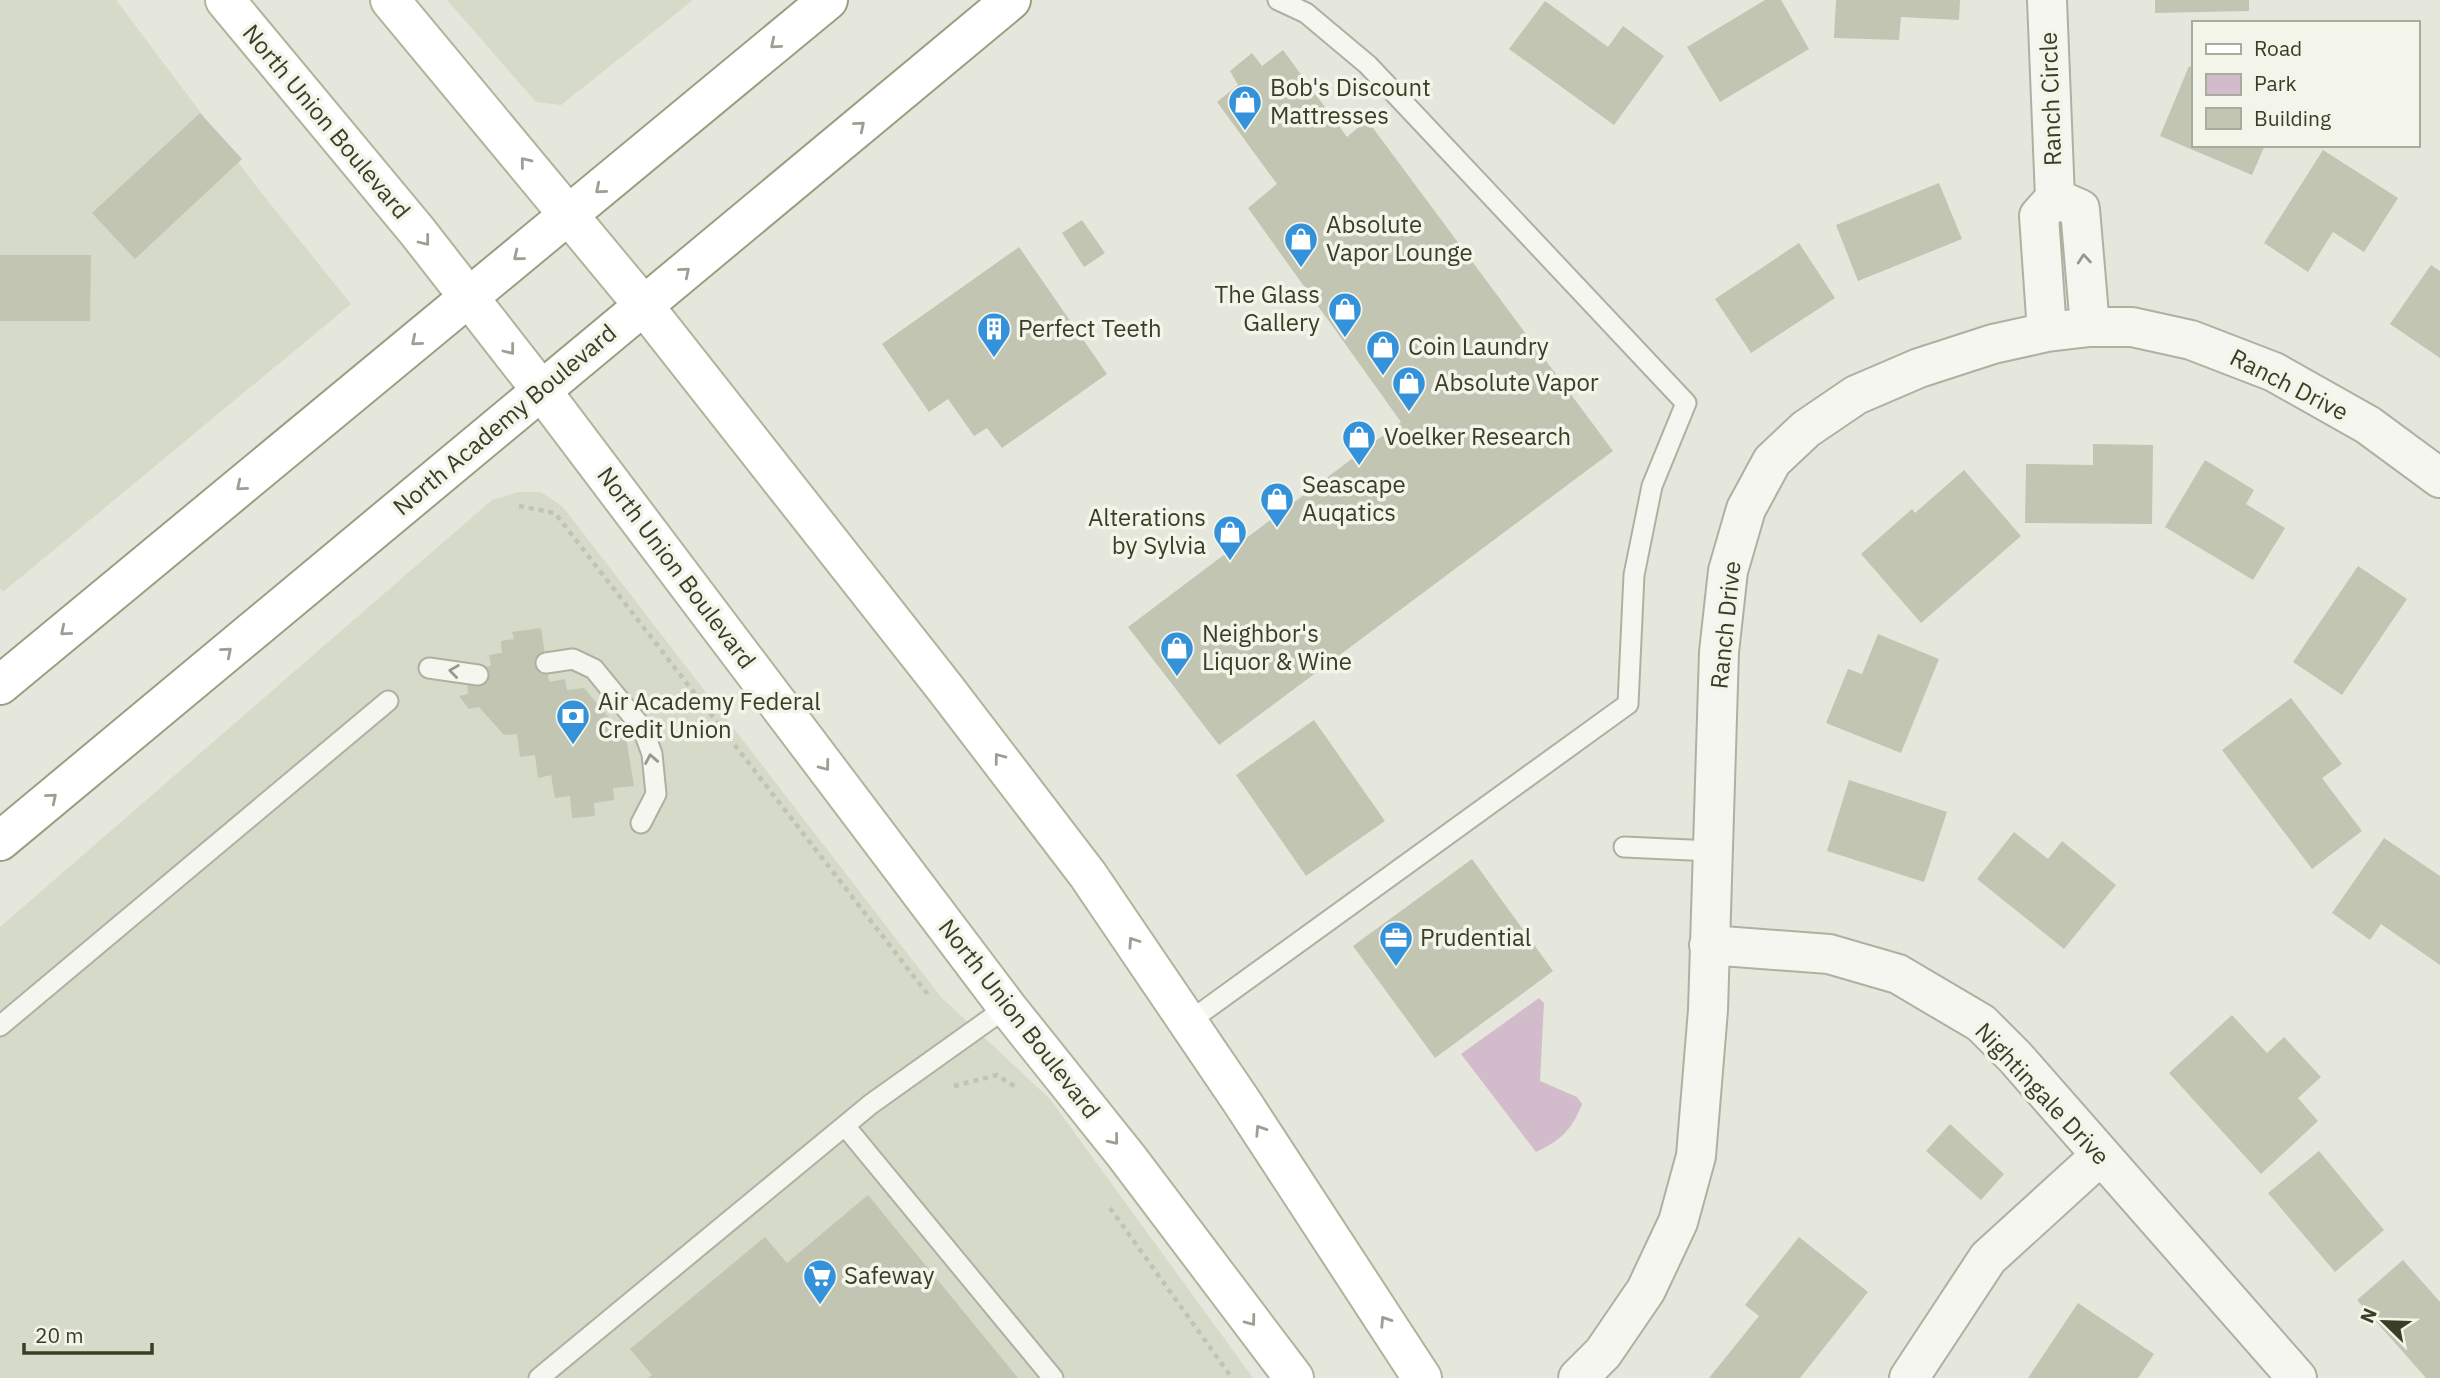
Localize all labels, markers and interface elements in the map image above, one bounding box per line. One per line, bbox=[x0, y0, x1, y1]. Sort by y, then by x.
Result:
street label: North Union Boulevard bbox=[236, 17, 418, 225]
legend bbox=[2192, 21, 2419, 147]
street label: Ranch Circle bbox=[2032, 31, 2068, 167]
text: Road bbox=[2254, 34, 2302, 62]
one-way arrow bbox=[771, 35, 783, 48]
text: Park bbox=[2254, 69, 2297, 97]
place label: Bob's Discount Mattresses bbox=[1270, 71, 1431, 131]
shop icon: Bob's Discount Mattresses bbox=[1226, 83, 1264, 132]
text: Building bbox=[2254, 104, 2331, 132]
one-way arrow bbox=[851, 122, 864, 134]
one-way arrow bbox=[521, 158, 533, 171]
one-way arrow bbox=[595, 181, 608, 193]
place label: Absolute Vapor Lounge bbox=[1326, 208, 1473, 268]
shop icon: Absolute Vapor Lounge bbox=[1282, 220, 1320, 269]
one-way arrow bbox=[416, 234, 429, 246]
one-way arrow bbox=[513, 248, 526, 260]
one-way arrow bbox=[2077, 254, 2092, 265]
one-way arrow bbox=[677, 268, 690, 280]
place label: The Glass Gallery bbox=[1215, 278, 1320, 338]
shop icon: The Glass Gallery bbox=[1326, 290, 1364, 339]
building icon: Perfect Teeth bbox=[975, 310, 1013, 359]
place label: Perfect Teeth bbox=[1018, 312, 1162, 344]
street label: North Academy Boulevard bbox=[386, 316, 623, 522]
shop icon: Coin Laundry bbox=[1364, 328, 1402, 377]
place label: Coin Laundry bbox=[1408, 330, 1549, 362]
one-way arrow bbox=[411, 332, 423, 345]
street label: Ranch Drive bbox=[2225, 341, 2354, 428]
one-way arrow bbox=[501, 343, 514, 355]
shop icon: Absolute Vapor bbox=[1390, 364, 1428, 413]
place label: Absolute Vapor bbox=[1434, 366, 1599, 398]
shop icon: Voelker Research bbox=[1340, 418, 1378, 467]
place label: Voelker Research bbox=[1384, 420, 1571, 452]
street label: North Union Boulevard bbox=[590, 460, 763, 675]
place label: Seascape Auqatics bbox=[1302, 468, 1406, 528]
one-way arrow bbox=[236, 478, 249, 490]
shop icon: Seascape Auqatics bbox=[1258, 480, 1296, 529]
place label: Alterations by Sylvia bbox=[1088, 501, 1206, 561]
shop icon: Alterations by Sylvia bbox=[1211, 513, 1249, 562]
street label: Ranch Drive bbox=[1702, 559, 1748, 691]
place label: Neighbor's Liquor & Wine bbox=[1202, 617, 1352, 677]
one-way arrow bbox=[61, 623, 74, 635]
shop icon: Neighbor's Liquor & Wine bbox=[1158, 629, 1196, 678]
one-way arrow bbox=[219, 648, 232, 660]
one-way arrow bbox=[448, 664, 460, 679]
place label: Air Academy Federal Credit Union bbox=[598, 685, 821, 745]
bank icon: Air Academy Federal Credit Union bbox=[554, 697, 592, 746]
one-way arrow bbox=[645, 753, 660, 765]
one-way arrow bbox=[994, 754, 1007, 766]
one-way arrow bbox=[817, 758, 829, 771]
one-way arrow bbox=[45, 793, 57, 806]
street label: North Union Boulevard bbox=[932, 912, 1108, 1125]
office icon: Prudential bbox=[1377, 919, 1415, 968]
place label: Prudential bbox=[1420, 921, 1531, 953]
one-way arrow bbox=[1129, 937, 1141, 950]
street label: Nightingale Drive bbox=[1968, 1015, 2117, 1171]
one-way arrow bbox=[1256, 1125, 1269, 1138]
one-way arrow bbox=[1105, 1132, 1118, 1144]
supermarket icon: Safeway bbox=[801, 1257, 839, 1306]
place label: Safeway bbox=[844, 1259, 934, 1291]
north arrow bbox=[2349, 1287, 2419, 1357]
text: N bbox=[2355, 1304, 2382, 1326]
scale bar bbox=[24, 1312, 152, 1356]
one-way arrow bbox=[1243, 1313, 1255, 1326]
one-way arrow bbox=[1380, 1316, 1393, 1329]
text: 20 m bbox=[35, 1321, 84, 1349]

